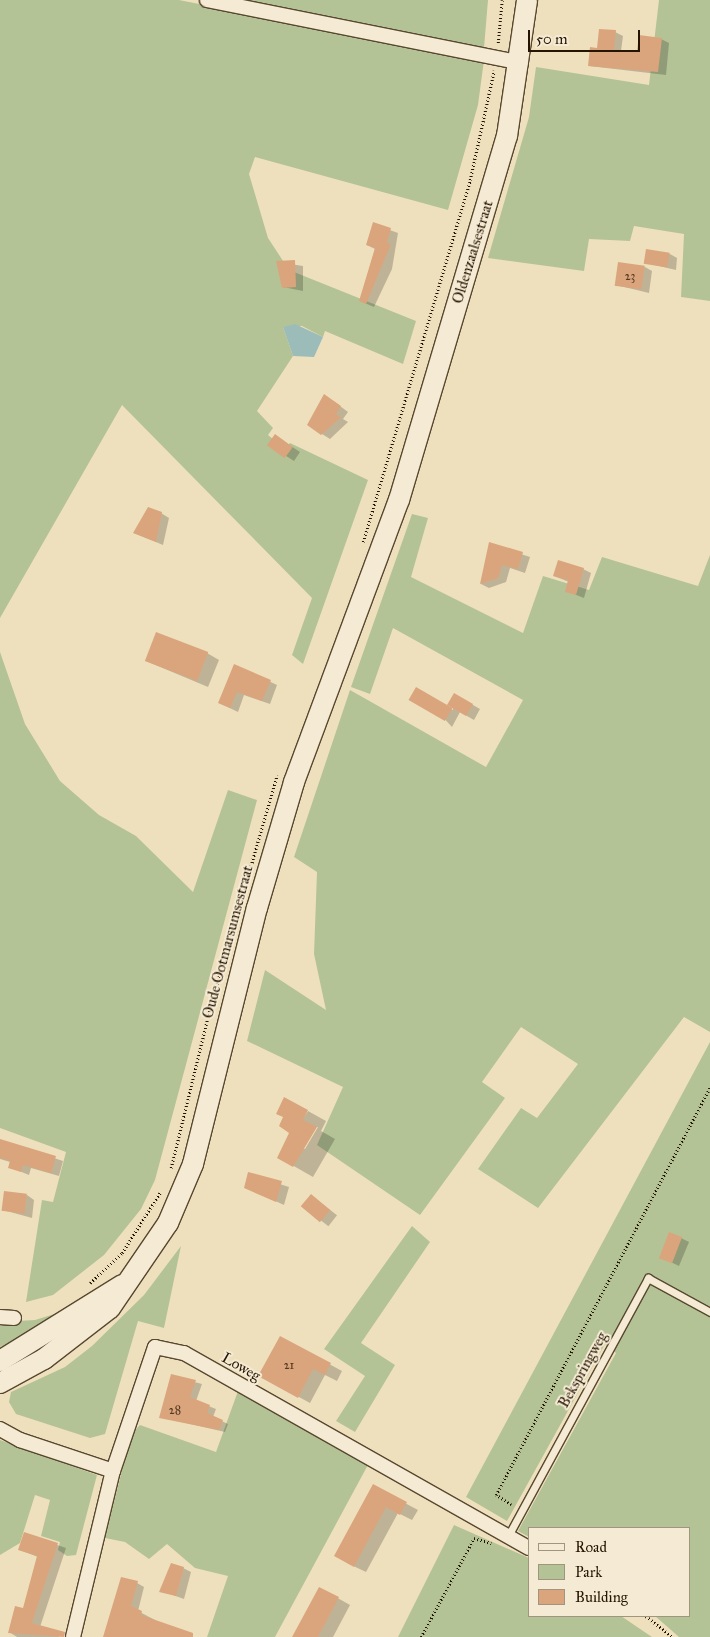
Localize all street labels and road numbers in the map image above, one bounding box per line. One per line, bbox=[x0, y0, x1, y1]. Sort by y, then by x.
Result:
street label: Oldenzaalsestraat bbox=[449, 198, 497, 306]
street label: Oude Ootmarsumsestraat bbox=[199, 864, 257, 1020]
street label: Bekspringweg bbox=[555, 1329, 611, 1411]
street label: Loweg bbox=[218, 1349, 264, 1385]

